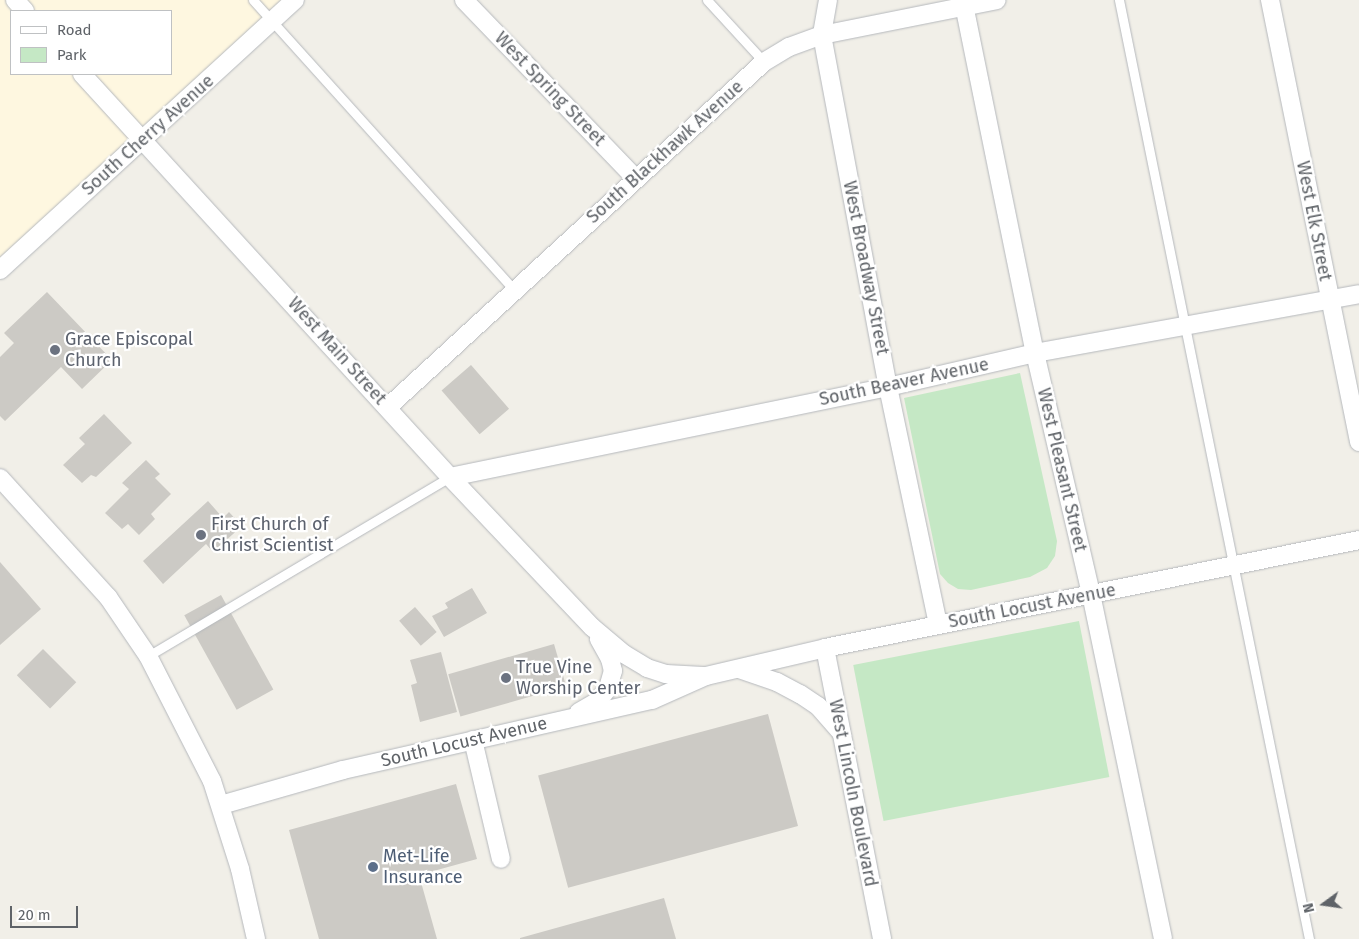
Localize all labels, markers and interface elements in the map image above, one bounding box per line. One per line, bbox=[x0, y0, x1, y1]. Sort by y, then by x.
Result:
legend bbox=[10, 10, 172, 75]
text: Road bbox=[57, 21, 92, 39]
street label: West Spring Street bbox=[490, 27, 610, 151]
text: Park bbox=[57, 46, 87, 64]
street label: South Cherry Avenue bbox=[78, 70, 218, 200]
street label: South Blackhawk Avenue bbox=[582, 76, 748, 228]
street label: West Elk Street bbox=[1292, 159, 1336, 283]
street label: West Broadway Street bbox=[839, 179, 893, 357]
street label: West Main Street bbox=[283, 293, 391, 409]
place label: Grace Episcopal Church bbox=[65, 329, 193, 372]
marker: Grace Episcopal Church bbox=[49, 344, 61, 356]
street label: South Beaver Avenue bbox=[817, 353, 991, 411]
street label: West Pleasant Street bbox=[1033, 386, 1091, 554]
place label: First Church of Christ Scientist bbox=[211, 514, 333, 556]
marker: First Church of Christ Scientist bbox=[195, 529, 207, 541]
street label: South Locust Avenue bbox=[947, 579, 1117, 633]
place label: True Vine Worship Center bbox=[516, 657, 640, 700]
marker: True Vine Worship Center bbox=[500, 672, 512, 684]
street label: West Lincoln Boulevard bbox=[824, 697, 882, 889]
street label: South Locust Avenue bbox=[379, 712, 549, 772]
place label: Met-Life Insurance bbox=[383, 846, 462, 889]
marker: Met-Life Insurance bbox=[367, 861, 379, 873]
north arrow bbox=[1299, 879, 1349, 929]
scale bar bbox=[12, 896, 80, 928]
text: N bbox=[1300, 901, 1318, 914]
text: 20 m bbox=[18, 906, 51, 924]

